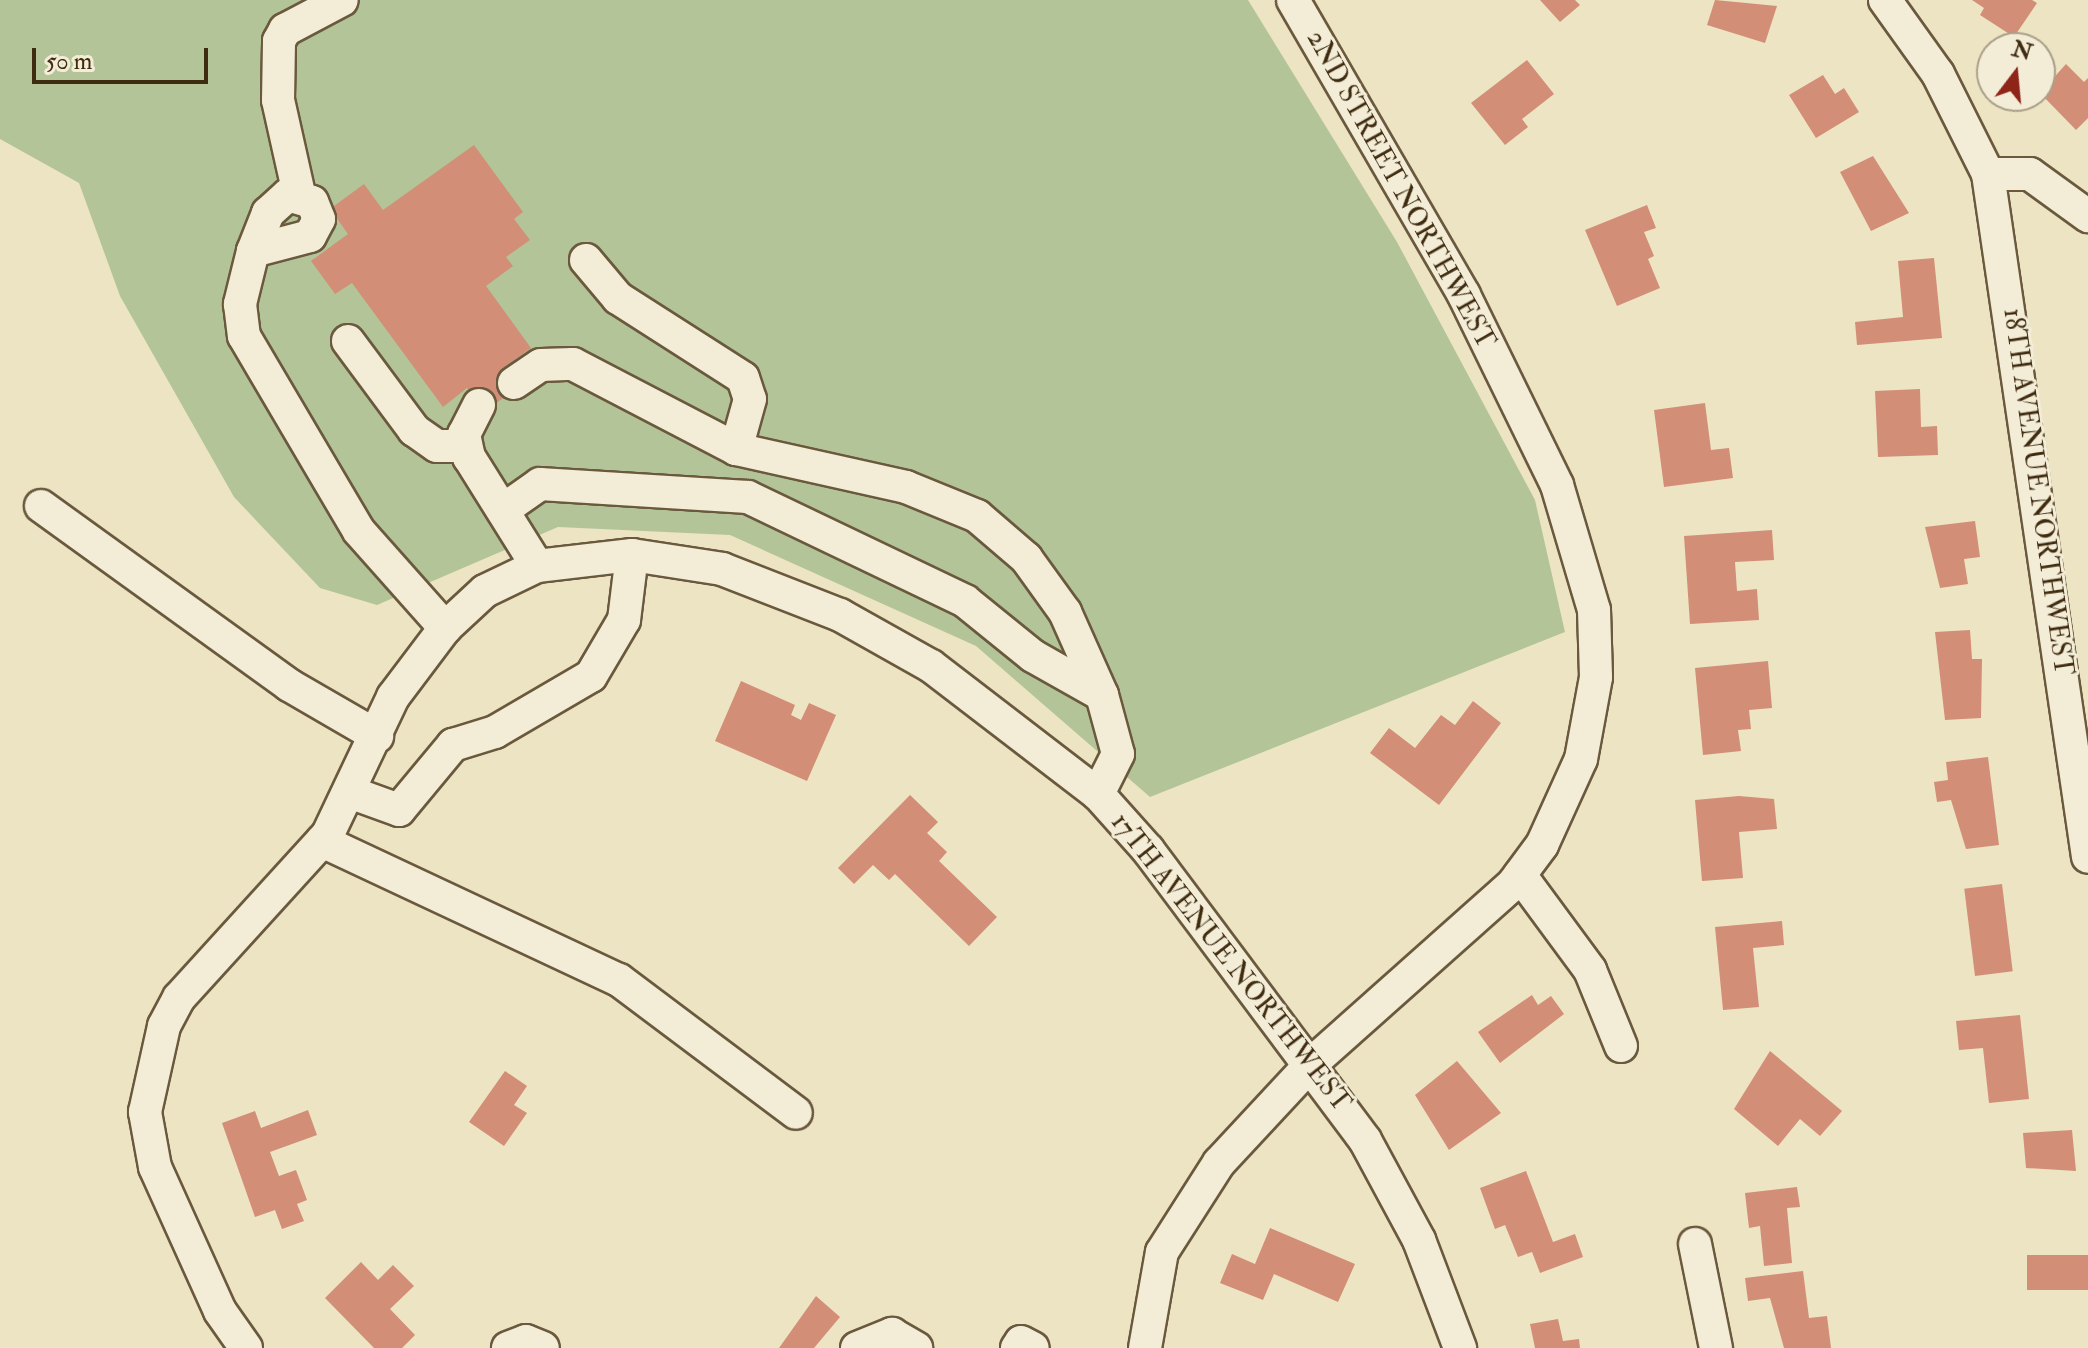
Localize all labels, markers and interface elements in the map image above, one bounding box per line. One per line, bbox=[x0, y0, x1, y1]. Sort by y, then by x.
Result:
street label: 2ND STREET NORTHWEST bbox=[1299, 25, 1501, 355]
scale bar bbox=[36, 32, 212, 82]
north arrow bbox=[1976, 32, 2056, 112]
text: N bbox=[2009, 35, 2035, 67]
text: 50 m bbox=[46, 46, 92, 77]
street label: 18TH AVENUE NORTHWEST bbox=[1996, 306, 2078, 678]
street label: 17TH AVENUE NORTHWEST bbox=[1104, 808, 1356, 1118]

